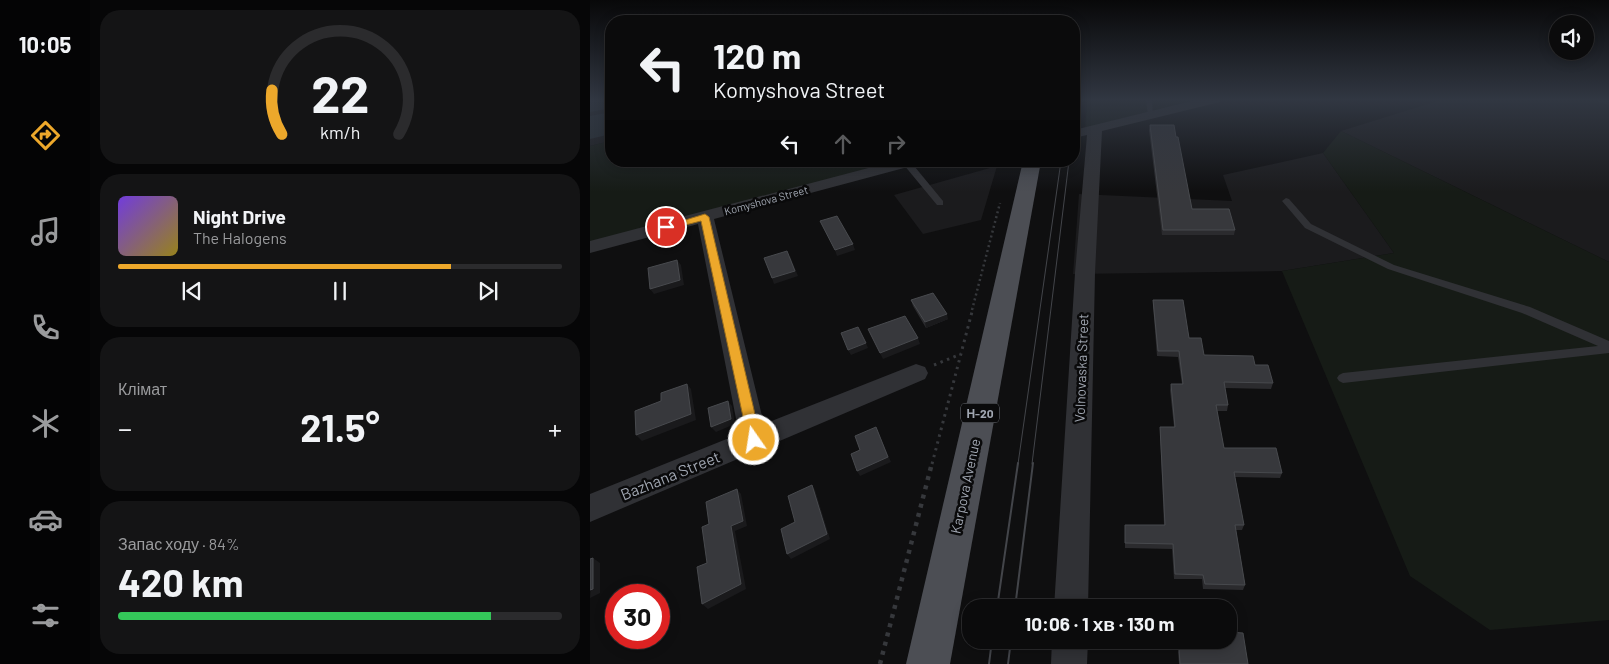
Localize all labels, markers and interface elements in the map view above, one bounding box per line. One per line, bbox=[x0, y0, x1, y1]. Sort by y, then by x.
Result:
map controls bbox=[1549, 15, 1594, 60]
button: sound bbox=[1549, 15, 1594, 60]
text: 10:05 bbox=[19, 31, 71, 57]
text: 120 m bbox=[713, 34, 801, 76]
icon: left bbox=[630, 35, 695, 100]
text: 22 bbox=[311, 61, 369, 123]
text: Komyshova Street bbox=[713, 76, 885, 102]
icon: directions bbox=[28, 118, 63, 153]
text: km/h bbox=[320, 121, 360, 143]
icon: left bbox=[776, 130, 804, 158]
icon: ahead bbox=[829, 130, 857, 158]
icon: right bbox=[882, 130, 910, 158]
street label: Komyshova Street bbox=[723, 183, 809, 217]
text: Night Drive bbox=[193, 205, 286, 228]
pin bbox=[645, 206, 687, 248]
icon: arrive bbox=[652, 213, 680, 241]
icon: music bbox=[28, 214, 63, 249]
text: The Halogens bbox=[193, 228, 287, 247]
icon: previous bbox=[178, 277, 206, 305]
icon: pause bbox=[326, 277, 354, 305]
icon: next bbox=[474, 277, 502, 305]
icon: phone bbox=[28, 310, 63, 345]
street label: Volnovaska Street bbox=[1071, 313, 1091, 423]
text: Клімат bbox=[118, 379, 167, 398]
road number: Н-20 bbox=[961, 403, 999, 422]
text: 21.5° bbox=[300, 404, 380, 450]
icon: climate bbox=[28, 406, 63, 441]
text: − bbox=[118, 411, 132, 445]
text: + bbox=[548, 411, 562, 445]
position arrow bbox=[727, 413, 779, 465]
street label: Karpova Avenue bbox=[947, 437, 983, 535]
street label: Bazhana Street bbox=[617, 446, 723, 504]
icon: car bbox=[28, 502, 63, 537]
text: Запас ходу · 84% bbox=[118, 534, 240, 553]
text: 420 km bbox=[118, 559, 244, 605]
speed limit sign: 30 bbox=[605, 584, 670, 649]
icon: filters bbox=[28, 598, 63, 633]
text: 10:06 · 1 хв · 130 m bbox=[1025, 612, 1174, 635]

